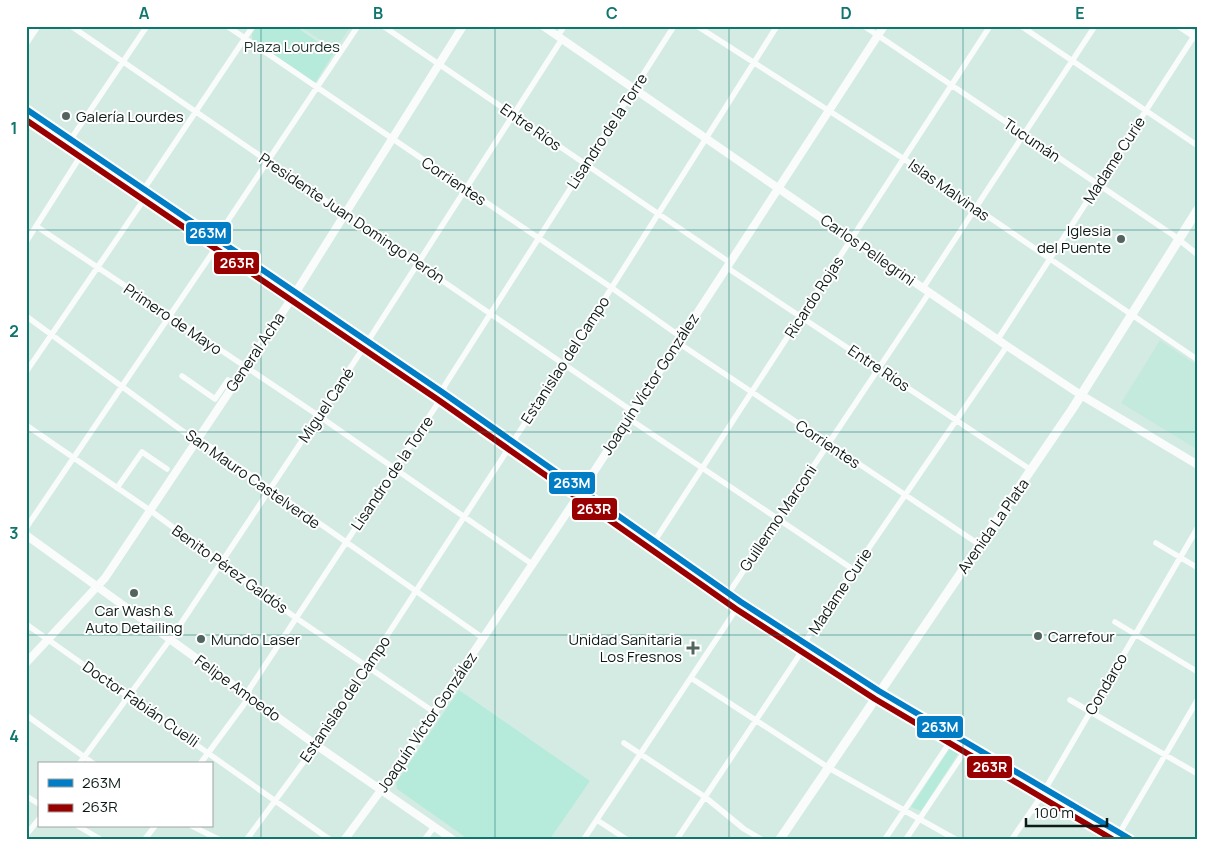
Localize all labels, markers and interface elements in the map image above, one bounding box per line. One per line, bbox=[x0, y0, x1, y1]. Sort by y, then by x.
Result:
text: A bbox=[139, 2, 150, 24]
text: B bbox=[373, 2, 383, 24]
text: C bbox=[606, 2, 618, 24]
text: D bbox=[840, 2, 852, 24]
text: E bbox=[1075, 2, 1085, 24]
park label: Plaza Lourdes bbox=[244, 36, 340, 57]
street label: Lisandro de la Torre bbox=[562, 69, 652, 193]
street label: Entre Ríos bbox=[496, 98, 566, 156]
place label: Galería Lourdes bbox=[76, 106, 184, 127]
marker: Galería Lourdes bbox=[60, 110, 72, 122]
street label: Madame Curie bbox=[1078, 112, 1150, 208]
street label: Tucumán bbox=[999, 113, 1065, 167]
text: 1 bbox=[10, 117, 18, 139]
street label: Presidente Juan Domingo Perón bbox=[255, 148, 449, 288]
street label: Corrientes bbox=[418, 152, 491, 210]
street label: Islas Malvinas bbox=[904, 154, 994, 226]
street label: Carlos Pellegrini bbox=[816, 209, 920, 291]
place label: Iglesia del Puente bbox=[1037, 220, 1111, 258]
line badge: 263M bbox=[185, 221, 232, 245]
text: 263M bbox=[189, 223, 227, 242]
marker: Iglesia del Puente bbox=[1115, 233, 1127, 245]
line badge: 263R bbox=[213, 251, 260, 275]
street label: Ricardo Rojas bbox=[780, 252, 848, 342]
text: 263R bbox=[220, 253, 254, 272]
street label: Primero de Mayo bbox=[120, 278, 226, 360]
street label: Estanislao del Campo bbox=[516, 292, 614, 428]
street label: General Acha bbox=[221, 308, 289, 396]
street label: Joaquín Víctor González bbox=[596, 309, 704, 459]
text: 2 bbox=[9, 320, 19, 342]
street label: Entre Ríos bbox=[844, 340, 914, 396]
street label: Miguel Cané bbox=[293, 363, 359, 446]
street label: Lisandro de la Torre bbox=[346, 411, 438, 534]
street label: Corrientes bbox=[792, 415, 865, 473]
street label: San Mauro Castelverde bbox=[181, 424, 325, 534]
street label: Guillermo Marconi bbox=[735, 461, 821, 575]
line badge: 263M bbox=[548, 471, 596, 495]
text: 263M bbox=[553, 473, 591, 492]
street label: Avenida La Plata bbox=[952, 474, 1034, 578]
line badge: 263R bbox=[571, 497, 618, 521]
text: 263R bbox=[577, 499, 611, 518]
street label: Benito Pérez Galdós bbox=[168, 520, 292, 618]
text: 3 bbox=[9, 522, 19, 544]
street label: Madame Curie bbox=[803, 544, 877, 638]
marker: Car Wash & Auto Detailing bbox=[128, 587, 140, 599]
place label: Car Wash & Auto Detailing bbox=[85, 600, 183, 638]
place label: Carrefour bbox=[1048, 626, 1115, 647]
place label: Mundo Laser bbox=[211, 629, 301, 650]
place label: Unidad Sanitaria Los Fresnos bbox=[568, 629, 682, 667]
marker: Carrefour bbox=[1032, 630, 1044, 642]
street label: Estanislao del Campo bbox=[295, 631, 395, 766]
marker: Mundo Laser bbox=[195, 633, 207, 645]
marker: Unidad Sanitaria Los Fresnos bbox=[686, 641, 700, 655]
street label: Joaquín Víctor González bbox=[372, 648, 482, 796]
street label: Condarco bbox=[1080, 649, 1132, 719]
street label: Felipe Amoedo bbox=[191, 650, 285, 726]
street label: Doctor Fabián Cuelli bbox=[79, 656, 203, 752]
line badge: 263M bbox=[916, 715, 964, 739]
text: 263M bbox=[921, 717, 959, 736]
text: 4 bbox=[9, 725, 19, 747]
line badge: 263R bbox=[966, 755, 1013, 779]
text: 263R bbox=[973, 757, 1007, 776]
legend bbox=[38, 762, 212, 828]
text: 263M bbox=[82, 772, 121, 793]
scale bar bbox=[1026, 795, 1108, 827]
text: 263R bbox=[82, 796, 118, 817]
text: 100 m bbox=[1034, 802, 1074, 823]

